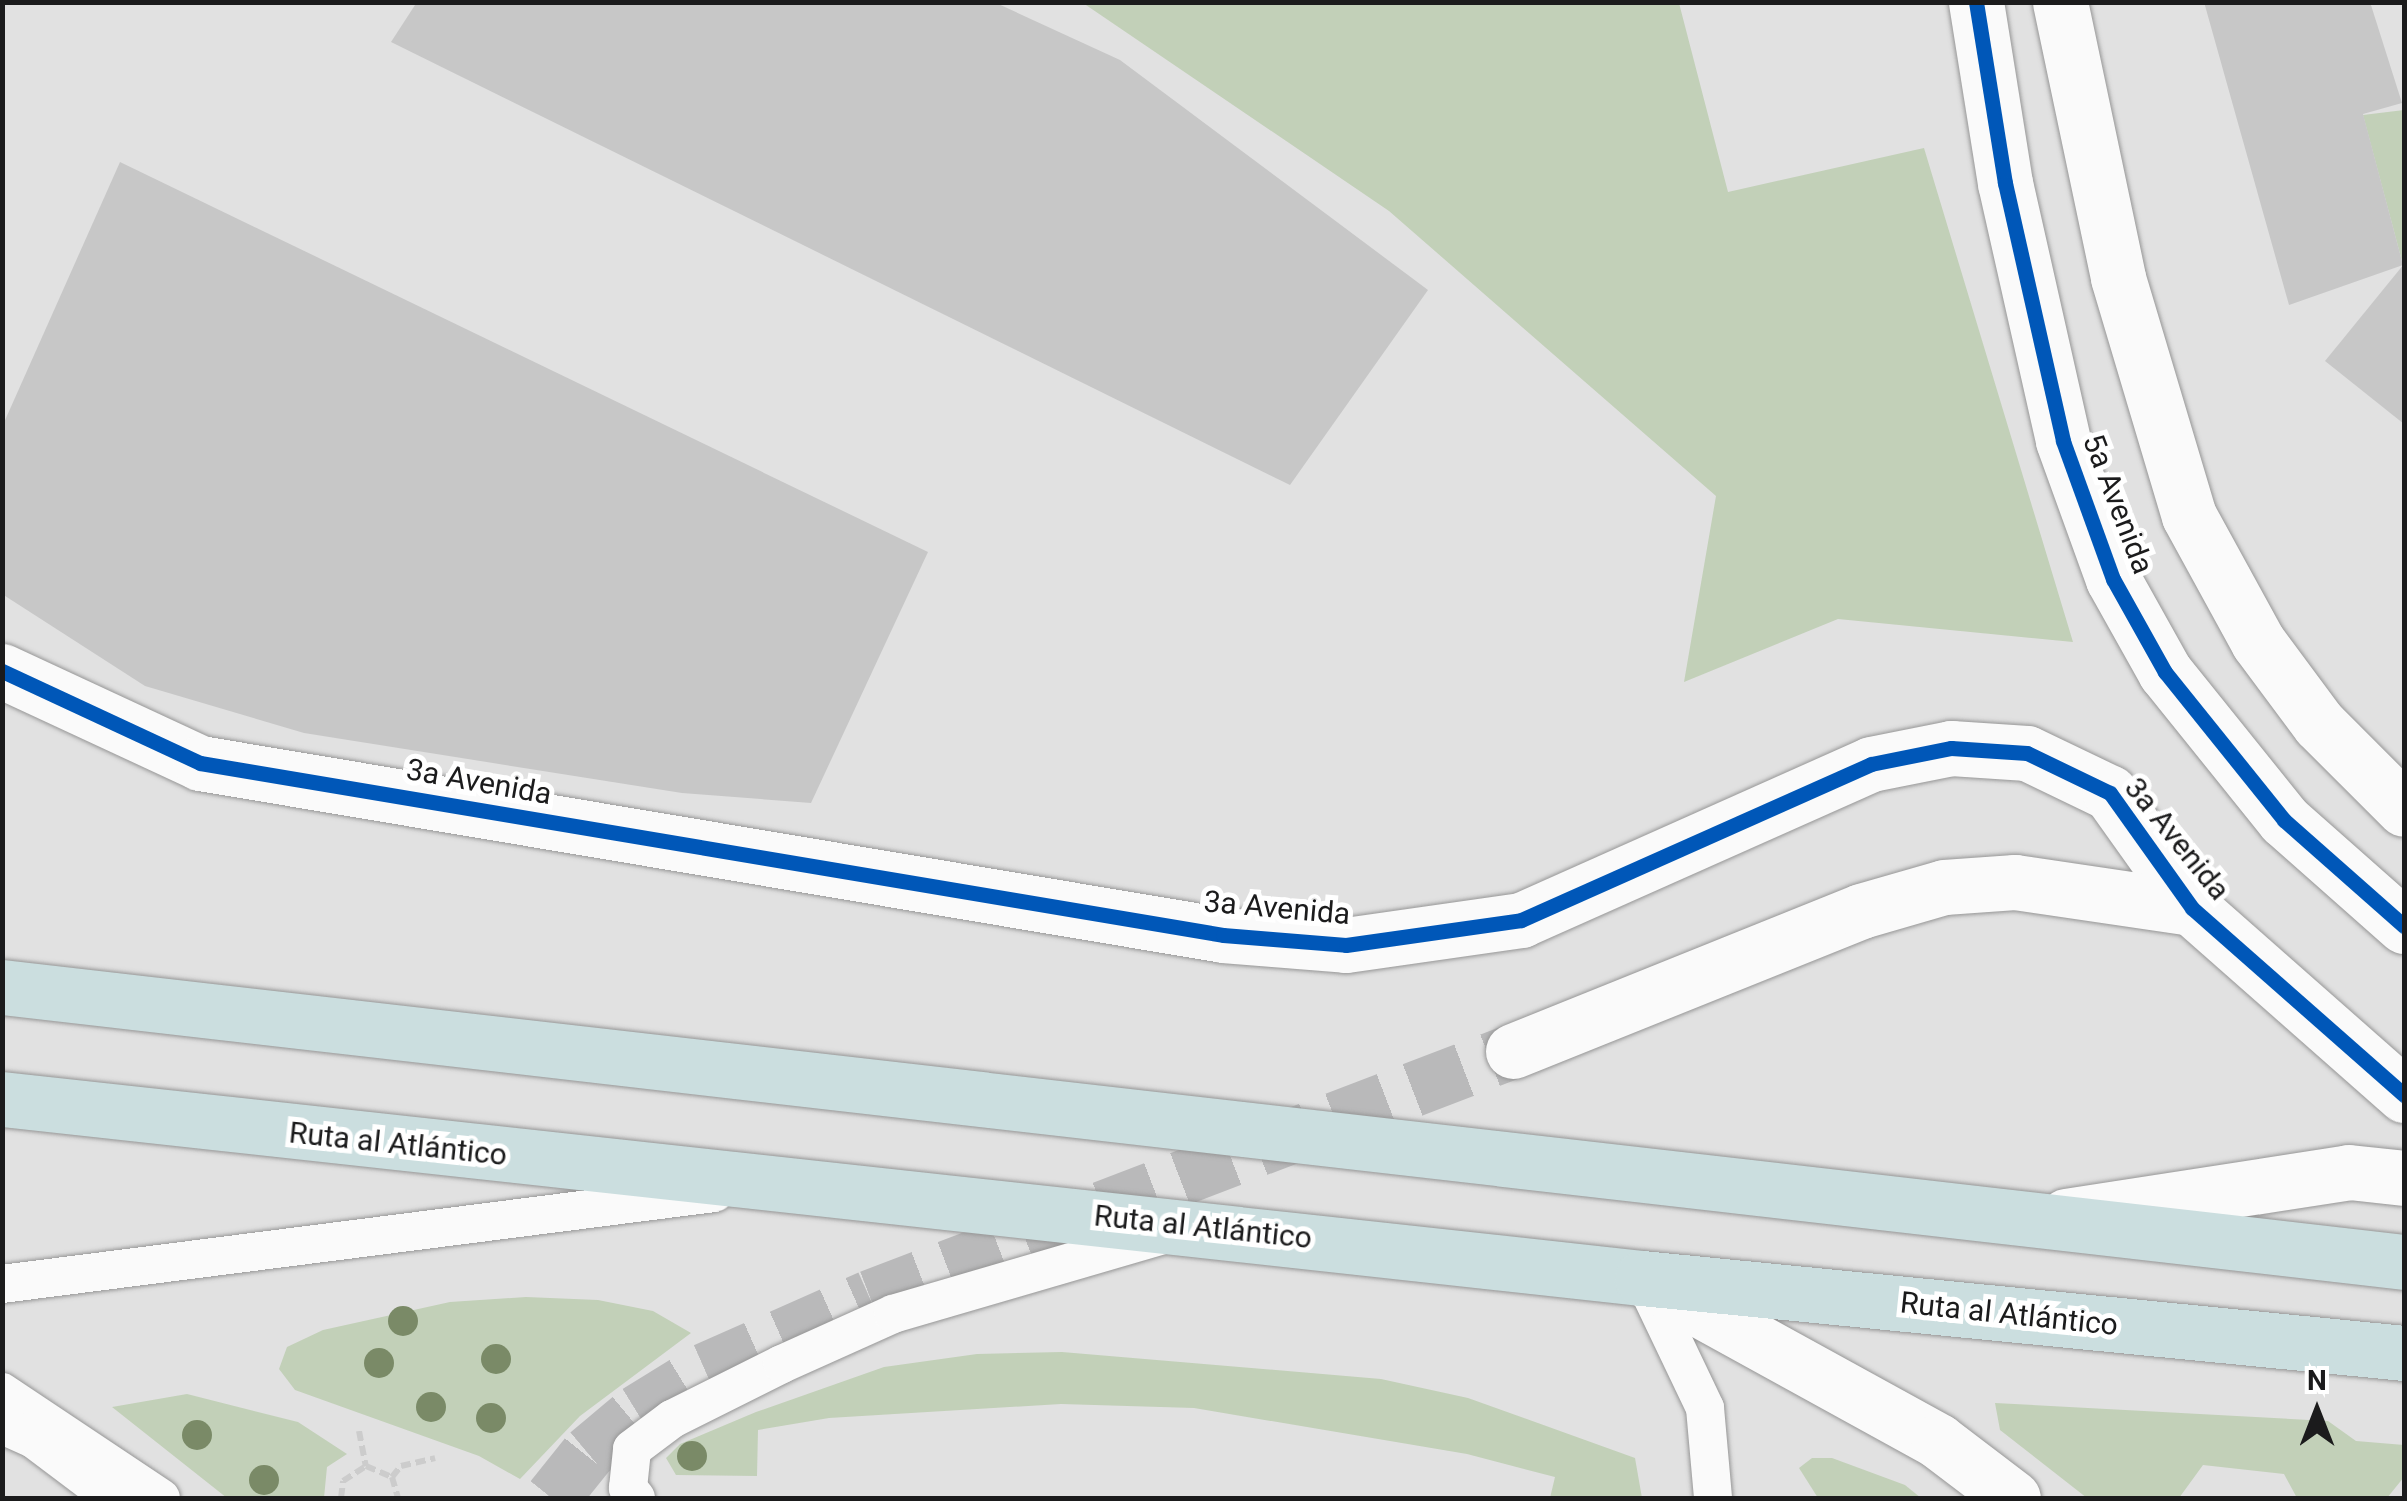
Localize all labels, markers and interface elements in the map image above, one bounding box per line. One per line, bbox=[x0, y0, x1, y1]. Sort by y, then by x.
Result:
street label: 5a Avenida bbox=[2075, 429, 2161, 579]
street label: 3a Avenida bbox=[404, 752, 554, 812]
street label: 3a Avenida bbox=[2117, 771, 2237, 907]
street label: 3a Avenida bbox=[1202, 884, 1352, 932]
street label: Ruta al Atlántico bbox=[287, 1115, 509, 1173]
street label: Ruta al Atlántico bbox=[1092, 1198, 1314, 1256]
street label: Ruta al Atlántico bbox=[1898, 1285, 2120, 1343]
north arrow bbox=[2267, 1361, 2367, 1461]
text: N bbox=[2307, 1364, 2327, 1397]

